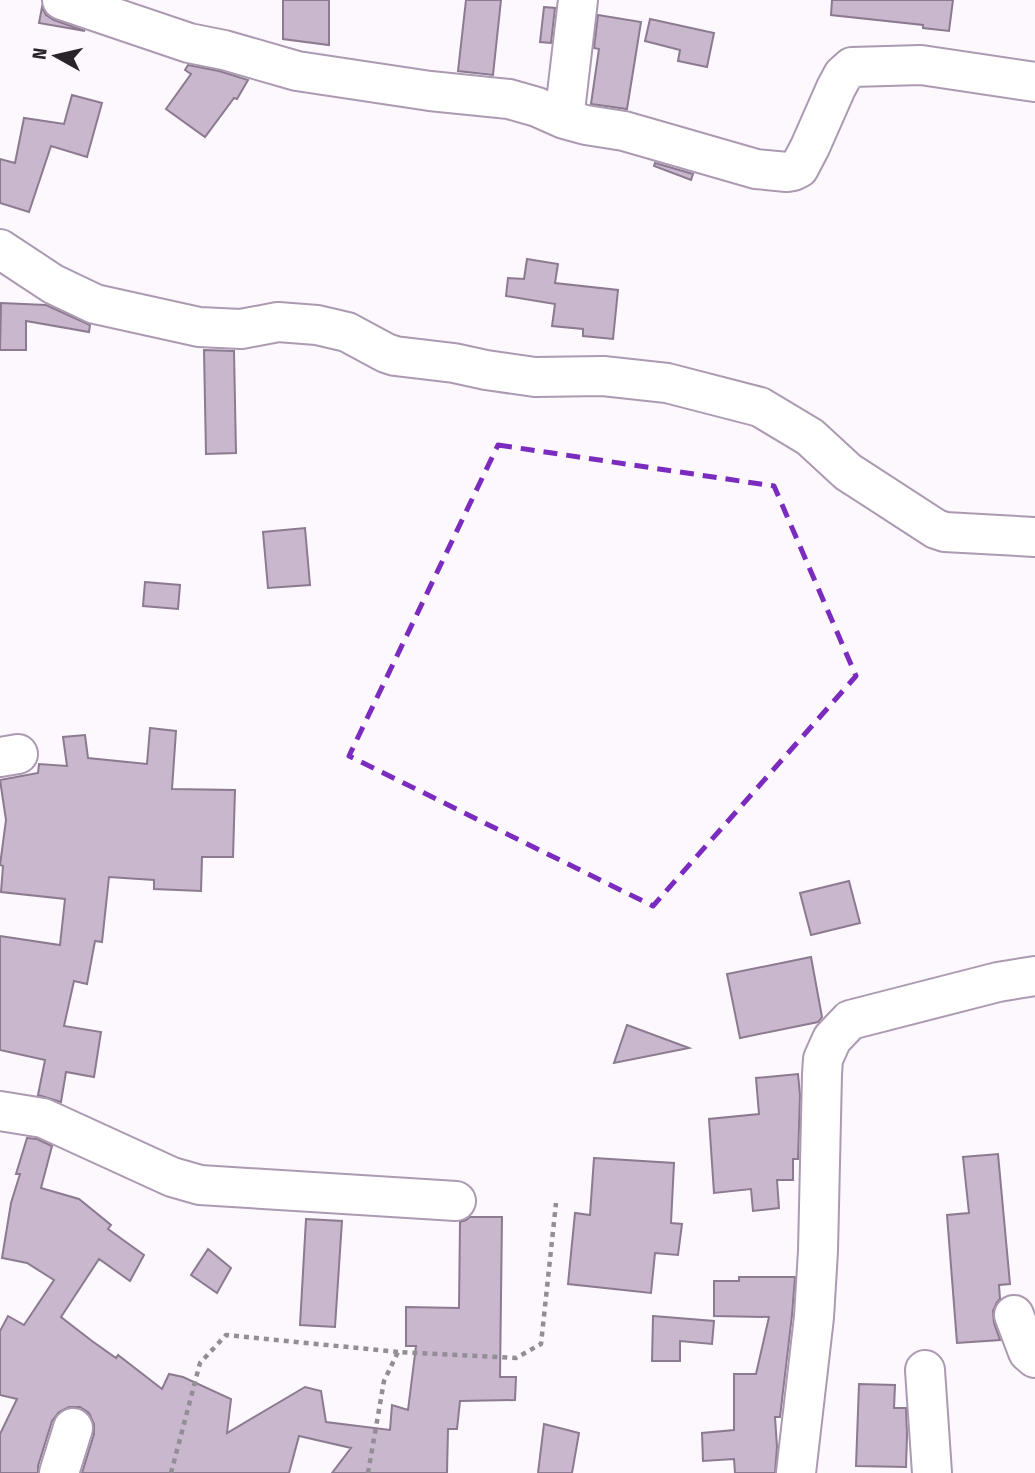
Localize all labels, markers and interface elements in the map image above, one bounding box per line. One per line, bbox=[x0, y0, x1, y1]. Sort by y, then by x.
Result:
north arrow bbox=[21, 21, 91, 91]
text: N bbox=[27, 46, 52, 61]

